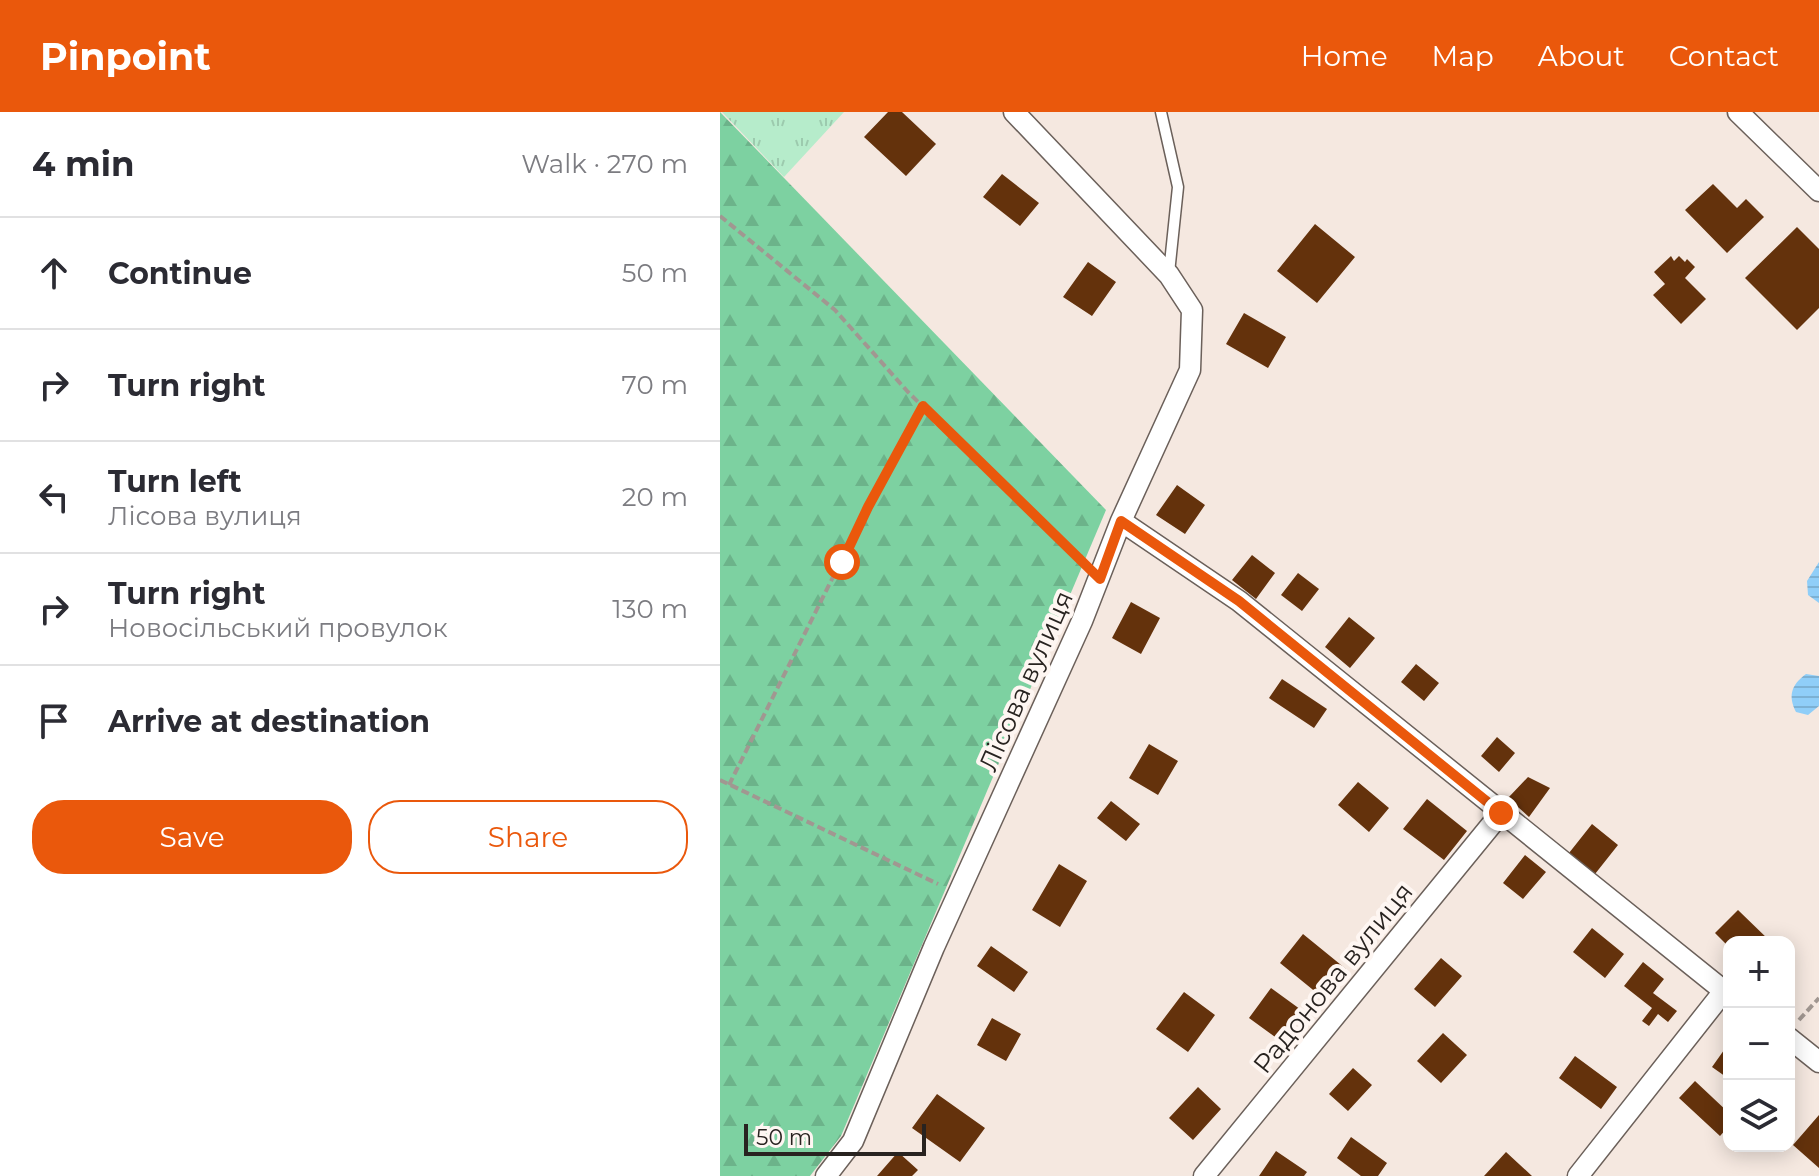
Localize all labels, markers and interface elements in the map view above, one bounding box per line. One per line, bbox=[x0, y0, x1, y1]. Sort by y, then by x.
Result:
text: Pinpoint bbox=[40, 33, 211, 80]
text: Home bbox=[1301, 39, 1388, 73]
text: Map bbox=[1432, 39, 1494, 73]
text: About bbox=[1538, 39, 1625, 73]
text: Contact bbox=[1669, 39, 1779, 73]
text: 4 min bbox=[32, 143, 134, 185]
text: Walk · 270 m bbox=[521, 148, 688, 180]
icon: ahead bbox=[32, 251, 76, 295]
text: Continue bbox=[108, 255, 252, 292]
text: 50 m bbox=[622, 257, 688, 289]
icon: right bbox=[32, 363, 76, 407]
text: Turn right bbox=[108, 367, 265, 404]
text: 70 m bbox=[622, 369, 688, 401]
text: Turn left bbox=[108, 463, 241, 500]
icon: left bbox=[32, 475, 76, 519]
text: 20 m bbox=[622, 481, 688, 513]
text: Лісова вулиця bbox=[108, 500, 302, 532]
route start bbox=[824, 544, 860, 580]
text: Turn right bbox=[108, 575, 265, 612]
street label: Лісова вулиця bbox=[972, 586, 1080, 776]
icon: right bbox=[32, 587, 76, 631]
text: 130 m bbox=[612, 593, 688, 625]
text: Новосільський провулок bbox=[108, 612, 448, 644]
icon: arrive bbox=[32, 699, 76, 743]
text: Arrive at destination bbox=[108, 703, 430, 740]
route end bbox=[1483, 795, 1519, 831]
button: Save bbox=[32, 800, 352, 874]
button: Share bbox=[368, 800, 688, 874]
street label: Радонова вулиця bbox=[1246, 876, 1420, 1080]
map controls bbox=[1723, 936, 1795, 1152]
button: + bbox=[1723, 936, 1795, 1008]
button: − bbox=[1723, 1008, 1795, 1080]
button: layers bbox=[1723, 1080, 1795, 1152]
scale bar bbox=[744, 1120, 926, 1156]
text: 50 m bbox=[756, 1124, 812, 1151]

